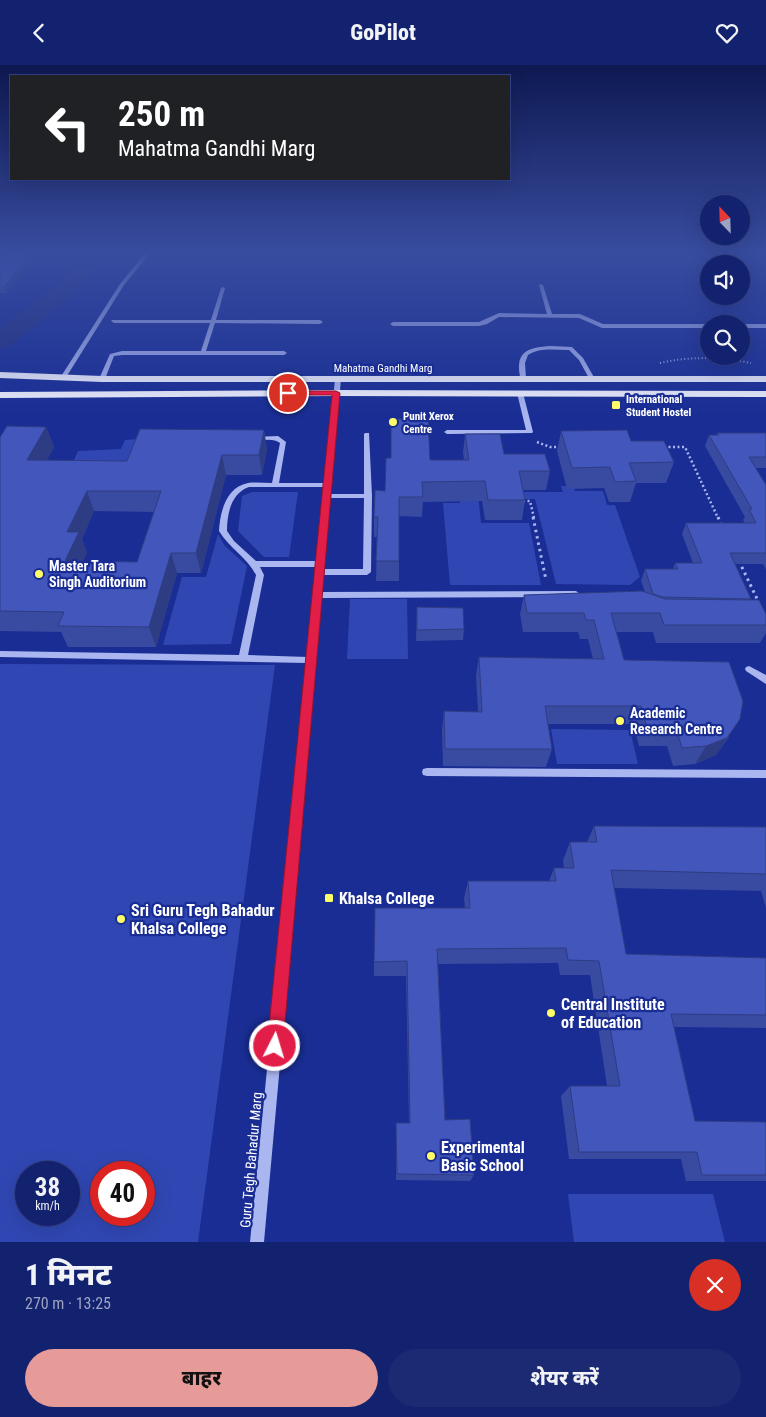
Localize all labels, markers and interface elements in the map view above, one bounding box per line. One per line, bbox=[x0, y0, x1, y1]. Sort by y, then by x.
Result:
icon: back bbox=[25, 19, 53, 47]
icon: heart bbox=[713, 19, 741, 47]
text: GoPilot bbox=[350, 20, 416, 45]
text: 250 m bbox=[118, 94, 205, 135]
icon: left bbox=[35, 95, 100, 160]
text: Mahatma Gandhi Marg bbox=[118, 136, 315, 161]
north arrow bbox=[700, 195, 750, 245]
map controls bbox=[700, 195, 750, 365]
button: sound bbox=[700, 255, 750, 305]
button: search bbox=[700, 315, 750, 365]
street label: Mahatma Gandhi Marg bbox=[334, 362, 432, 375]
pin bbox=[267, 372, 309, 414]
icon: arrive bbox=[274, 379, 302, 407]
place label: International Student Hostel bbox=[626, 393, 692, 419]
marker: International Student Hostel bbox=[610, 399, 622, 411]
place label: Punit Xerox Centre bbox=[403, 410, 454, 436]
marker: Punit Xerox Centre bbox=[387, 416, 399, 428]
place label: Master Tara Singh Auditorium bbox=[49, 558, 146, 590]
marker: Master Tara Singh Auditorium bbox=[33, 568, 45, 580]
place label: Academic Research Centre bbox=[630, 705, 723, 737]
marker: Academic Research Centre bbox=[614, 715, 626, 727]
place label: Khalsa College bbox=[339, 889, 435, 908]
marker: Khalsa College bbox=[323, 892, 335, 904]
place label: Sri Guru Tegh Bahadur Khalsa College bbox=[131, 901, 275, 938]
marker: Sri Guru Tegh Bahadur Khalsa College bbox=[115, 913, 127, 925]
place label: Central Institute of Education bbox=[561, 995, 665, 1032]
marker: Central Institute of Education bbox=[545, 1007, 557, 1019]
position arrow bbox=[248, 1019, 300, 1071]
street label: Guru Tegh Bahadur Marg bbox=[237, 1091, 265, 1229]
place label: Experimental Basic School bbox=[441, 1138, 525, 1175]
marker: Experimental Basic School bbox=[425, 1150, 437, 1162]
speed limit sign: 40 bbox=[90, 1161, 155, 1226]
text: 38 bbox=[35, 1173, 60, 1202]
text: km/h bbox=[35, 1199, 60, 1213]
text: 1 मिनट bbox=[25, 1257, 112, 1292]
button: close bbox=[689, 1259, 741, 1311]
text: 270 m · 13:25 bbox=[25, 1294, 111, 1313]
button: बाहर bbox=[25, 1349, 378, 1407]
button: शेयर करें bbox=[388, 1349, 741, 1407]

